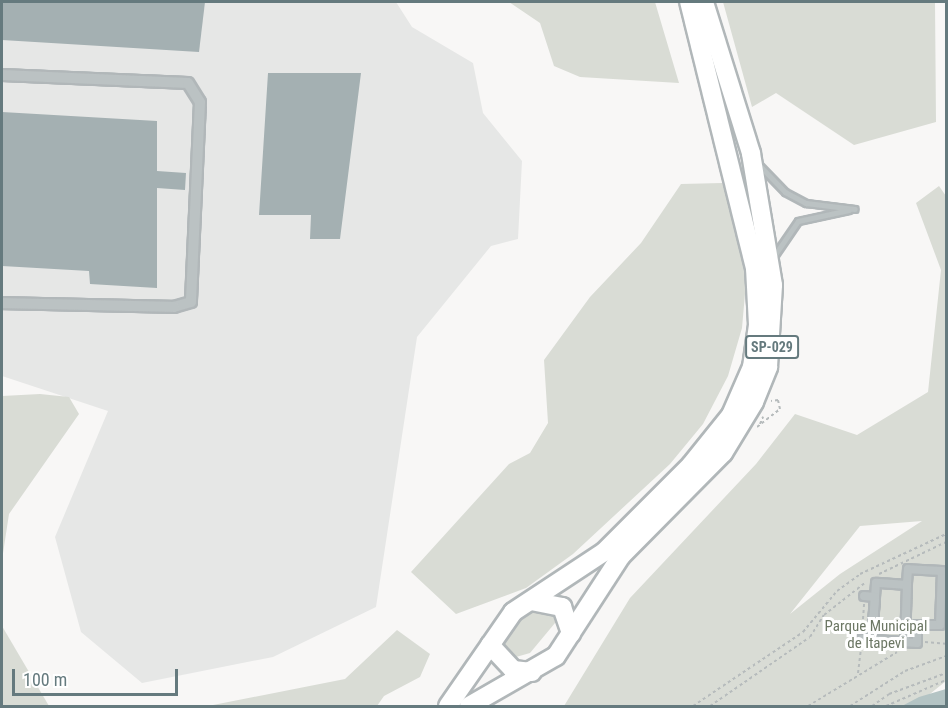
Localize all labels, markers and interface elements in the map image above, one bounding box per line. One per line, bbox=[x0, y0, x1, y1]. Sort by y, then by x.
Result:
road number: SP-029 bbox=[745, 336, 799, 358]
park label: Parque Municipal de Itapevi bbox=[825, 617, 927, 652]
scale bar bbox=[15, 657, 182, 695]
text: 100 m bbox=[23, 669, 67, 690]

